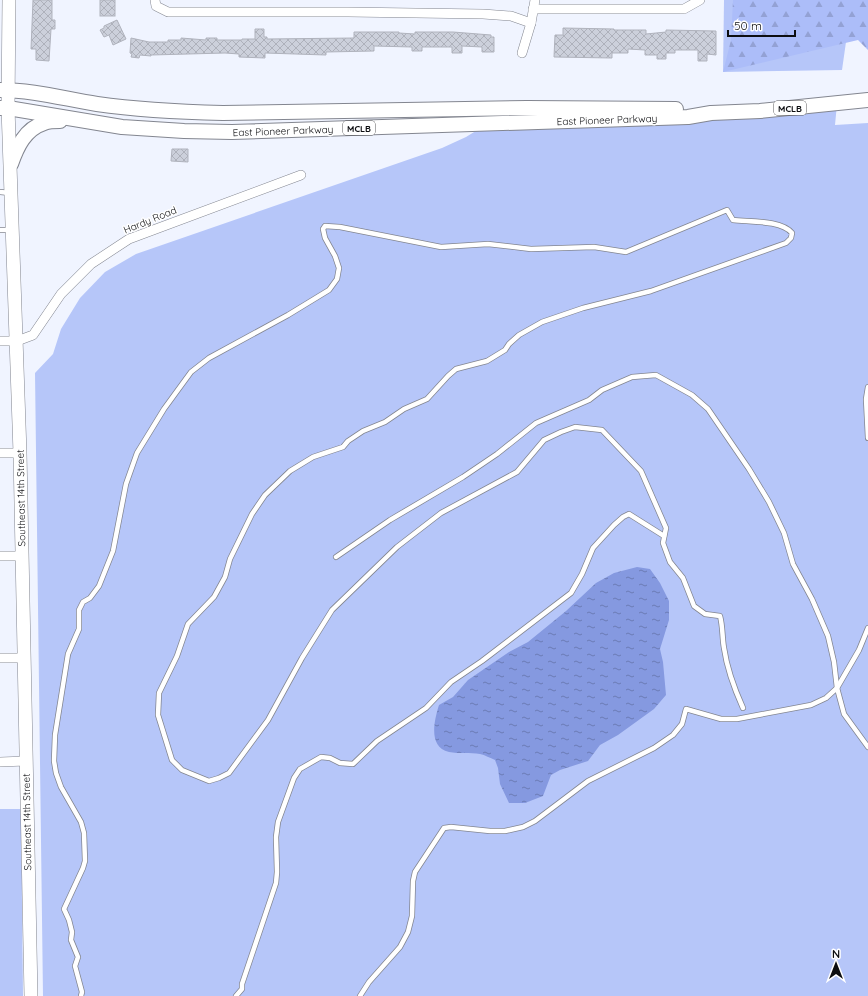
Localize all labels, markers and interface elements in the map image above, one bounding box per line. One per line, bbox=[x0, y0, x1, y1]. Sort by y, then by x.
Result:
scale bar bbox=[728, 12, 795, 38]
text: 50 m bbox=[734, 18, 762, 33]
road number: MCLB bbox=[774, 101, 806, 115]
street label: East Pioneer Parkway bbox=[556, 112, 658, 128]
road number: MCLB bbox=[343, 121, 375, 135]
street label: East Pioneer Parkway bbox=[232, 123, 334, 139]
street label: Hardy Road bbox=[122, 203, 178, 237]
street label: Southeast 14th Street bbox=[14, 449, 28, 547]
street label: Southeast 14th Street bbox=[20, 773, 34, 871]
north arrow bbox=[816, 944, 856, 984]
text: N bbox=[832, 947, 840, 961]

